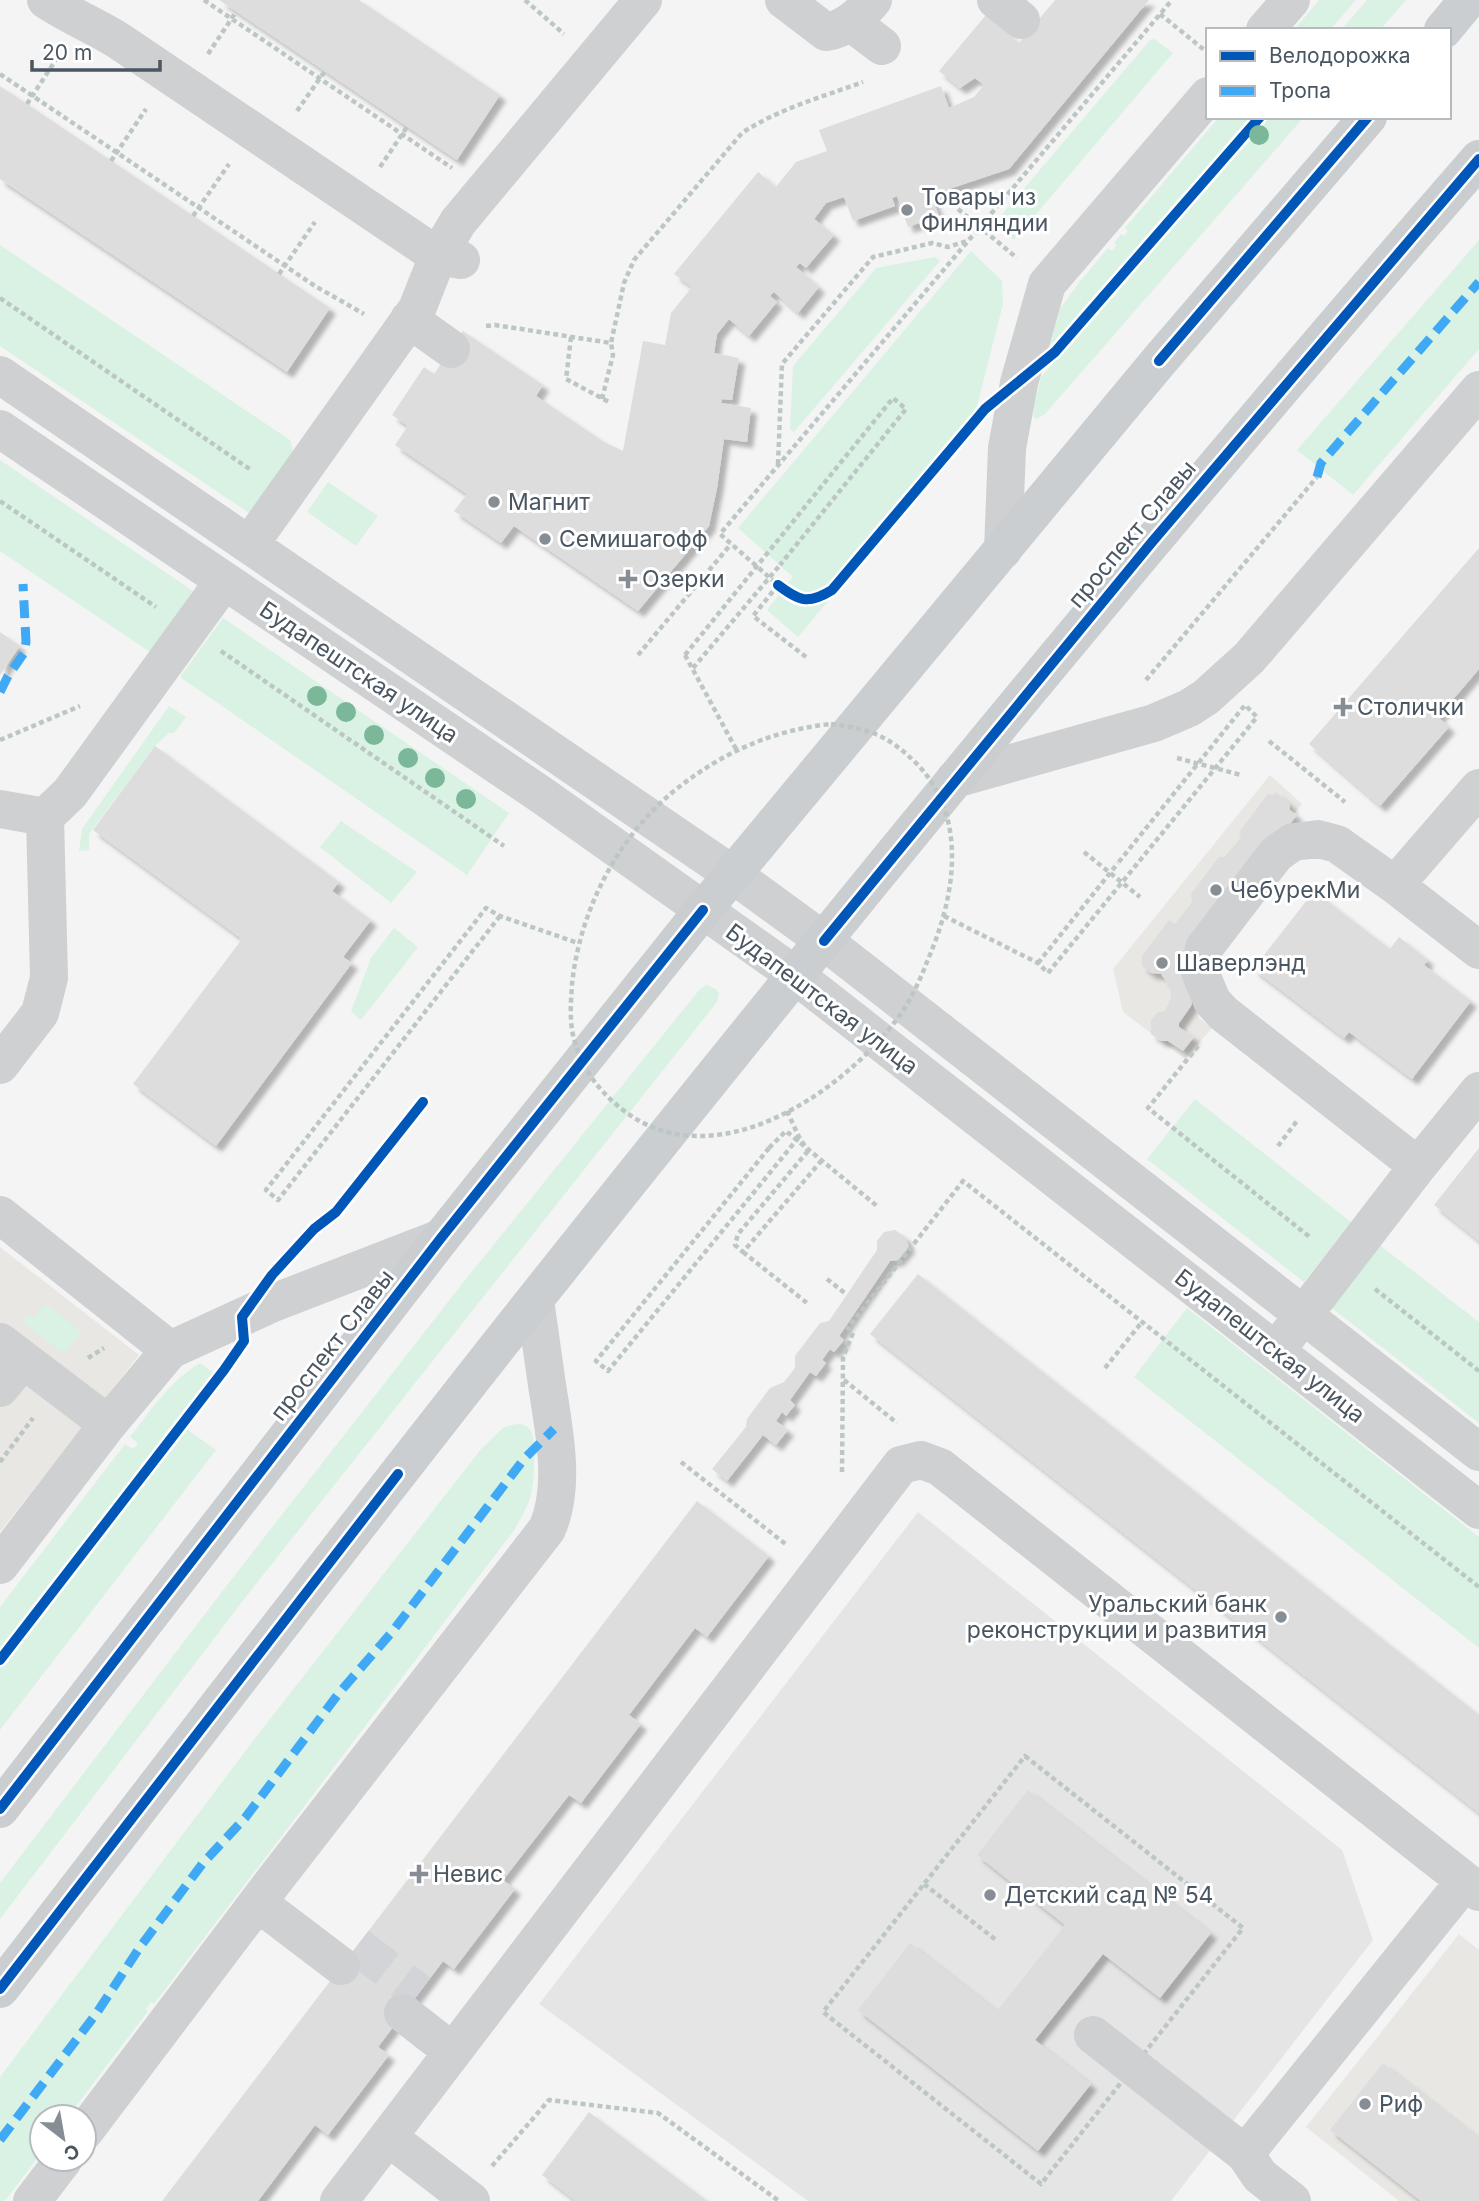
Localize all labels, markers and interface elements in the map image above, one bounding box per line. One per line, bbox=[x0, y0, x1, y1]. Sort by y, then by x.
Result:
scale bar bbox=[32, 28, 159, 72]
legend bbox=[1206, 28, 1451, 119]
text: 20 m bbox=[42, 40, 92, 65]
text: Велодорожка bbox=[1269, 43, 1411, 68]
text: Тропа bbox=[1269, 78, 1331, 103]
place label: Товары из Финляндии bbox=[921, 183, 1048, 237]
marker: Товары из Финляндии bbox=[899, 202, 915, 218]
street label: проспект Славы bbox=[1062, 455, 1202, 613]
place label: Магнит bbox=[508, 488, 590, 516]
marker: Магнит bbox=[486, 494, 502, 510]
place label: Семишагофф bbox=[559, 525, 708, 553]
marker: Семишагофф bbox=[537, 531, 553, 547]
place label: Озерки bbox=[642, 565, 725, 593]
marker: Озерки bbox=[620, 571, 636, 587]
street label: Будапештская улица bbox=[254, 595, 464, 749]
place label: Столички bbox=[1357, 693, 1464, 721]
marker: Столички bbox=[1335, 699, 1351, 715]
place label: ЧебурекМи bbox=[1230, 876, 1360, 904]
marker: ЧебурекМи bbox=[1208, 882, 1224, 898]
street label: Будапештская улица bbox=[720, 918, 924, 1080]
place label: Шаверлэнд bbox=[1176, 949, 1306, 977]
marker: Шаверлэнд bbox=[1154, 955, 1170, 971]
street label: Будапештская улица bbox=[1169, 1263, 1371, 1429]
street label: проспект Славы bbox=[264, 1264, 400, 1426]
place label: Уральский банк реконструкции и развития bbox=[967, 1590, 1268, 1644]
marker: Уральский банк реконструкции и развития bbox=[1273, 1609, 1289, 1625]
place label: Невис bbox=[433, 1860, 503, 1888]
marker: Невис bbox=[411, 1866, 427, 1882]
place label: Детский сад № 54 bbox=[1004, 1881, 1213, 1909]
marker: Детский сад № 54 bbox=[982, 1887, 998, 1903]
place label: Риф bbox=[1379, 2090, 1423, 2118]
marker: Риф bbox=[1357, 2096, 1373, 2112]
north arrow bbox=[28, 2103, 98, 2173]
text: С bbox=[60, 2139, 83, 2166]

